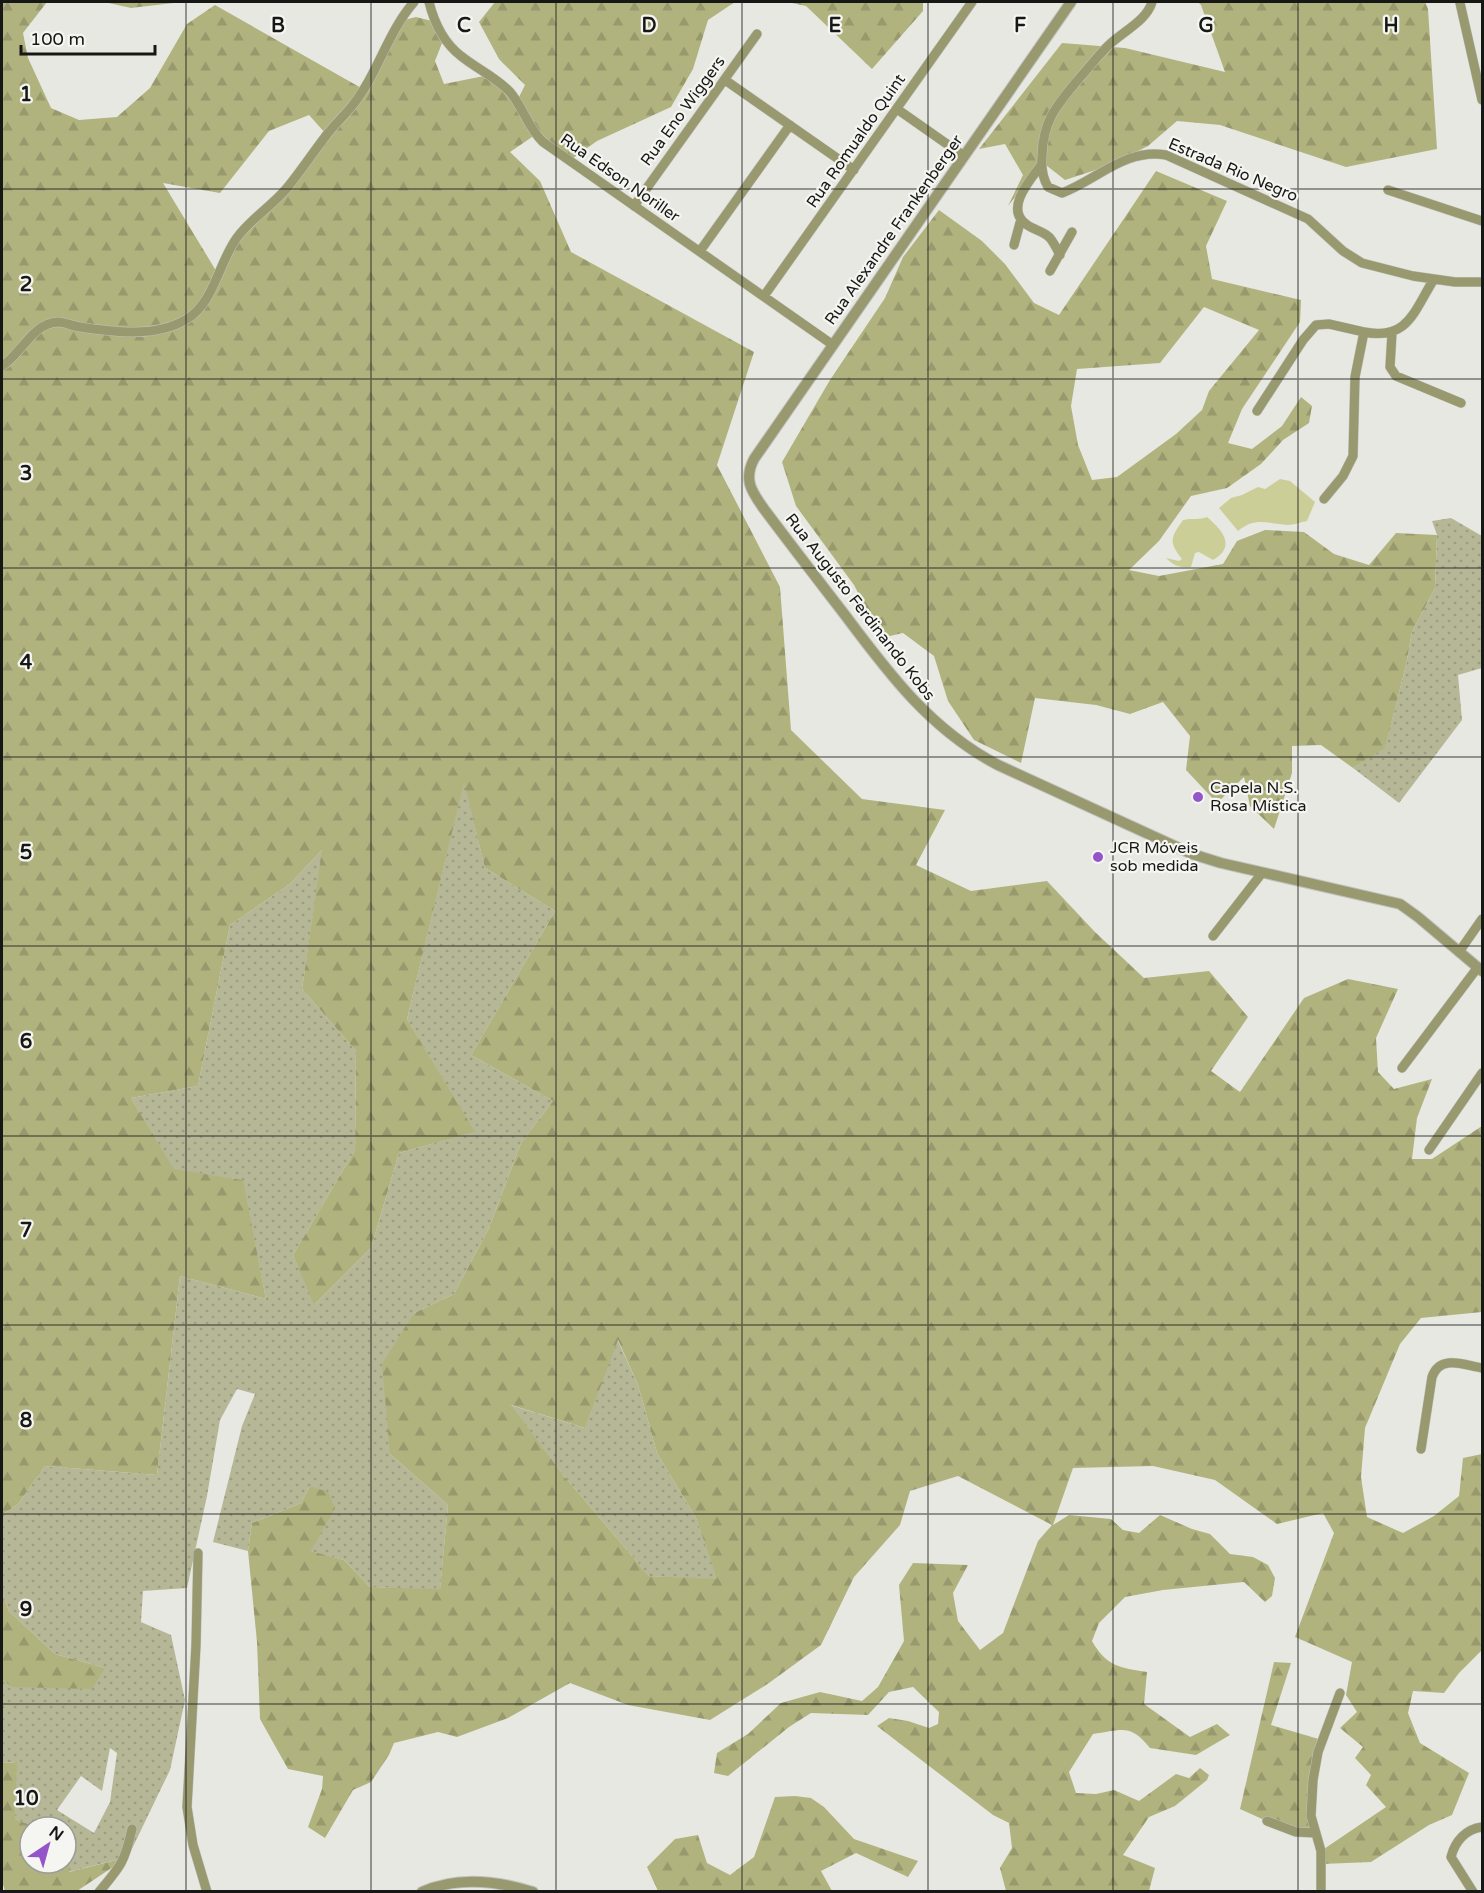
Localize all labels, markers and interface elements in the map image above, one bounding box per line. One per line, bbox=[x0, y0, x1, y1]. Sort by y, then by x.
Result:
text: B bbox=[271, 14, 285, 38]
text: C bbox=[457, 14, 471, 38]
text: D bbox=[641, 14, 657, 38]
text: E bbox=[829, 14, 842, 38]
text: F bbox=[1014, 14, 1026, 38]
text: G bbox=[1198, 14, 1214, 38]
text: H bbox=[1383, 14, 1399, 38]
scale bar bbox=[21, 18, 154, 56]
text: 100 m bbox=[30, 28, 85, 50]
street label: Rua Eno Wiggers bbox=[636, 52, 730, 170]
street label: Rua Romualdo Quint bbox=[802, 70, 910, 212]
text: 1 bbox=[20, 83, 32, 107]
street label: Rua Edson Noriller bbox=[556, 129, 684, 227]
street label: Rua Alexandre Frankenberger bbox=[821, 130, 968, 329]
street label: Estrada Rio Negro bbox=[1165, 134, 1301, 206]
text: 2 bbox=[20, 273, 32, 297]
text: 3 bbox=[20, 462, 32, 486]
street label: Rua Augusto Ferdinando Kobs bbox=[781, 509, 939, 705]
text: 4 bbox=[20, 651, 33, 675]
place label: Capela N.S. Rosa Mística bbox=[1210, 778, 1306, 816]
marker: Capela N.S. Rosa Mística bbox=[1191, 790, 1205, 804]
place label: JCR Móveis sob medida bbox=[1110, 838, 1199, 876]
text: 5 bbox=[20, 841, 32, 865]
marker: JCR Móveis sob medida bbox=[1091, 850, 1105, 864]
text: 6 bbox=[20, 1030, 32, 1054]
text: 7 bbox=[20, 1219, 32, 1243]
text: 8 bbox=[20, 1409, 32, 1433]
text: 9 bbox=[20, 1598, 32, 1622]
text: 10 bbox=[13, 1787, 39, 1811]
north arrow bbox=[18, 1815, 78, 1875]
text: N bbox=[45, 1822, 67, 1846]

